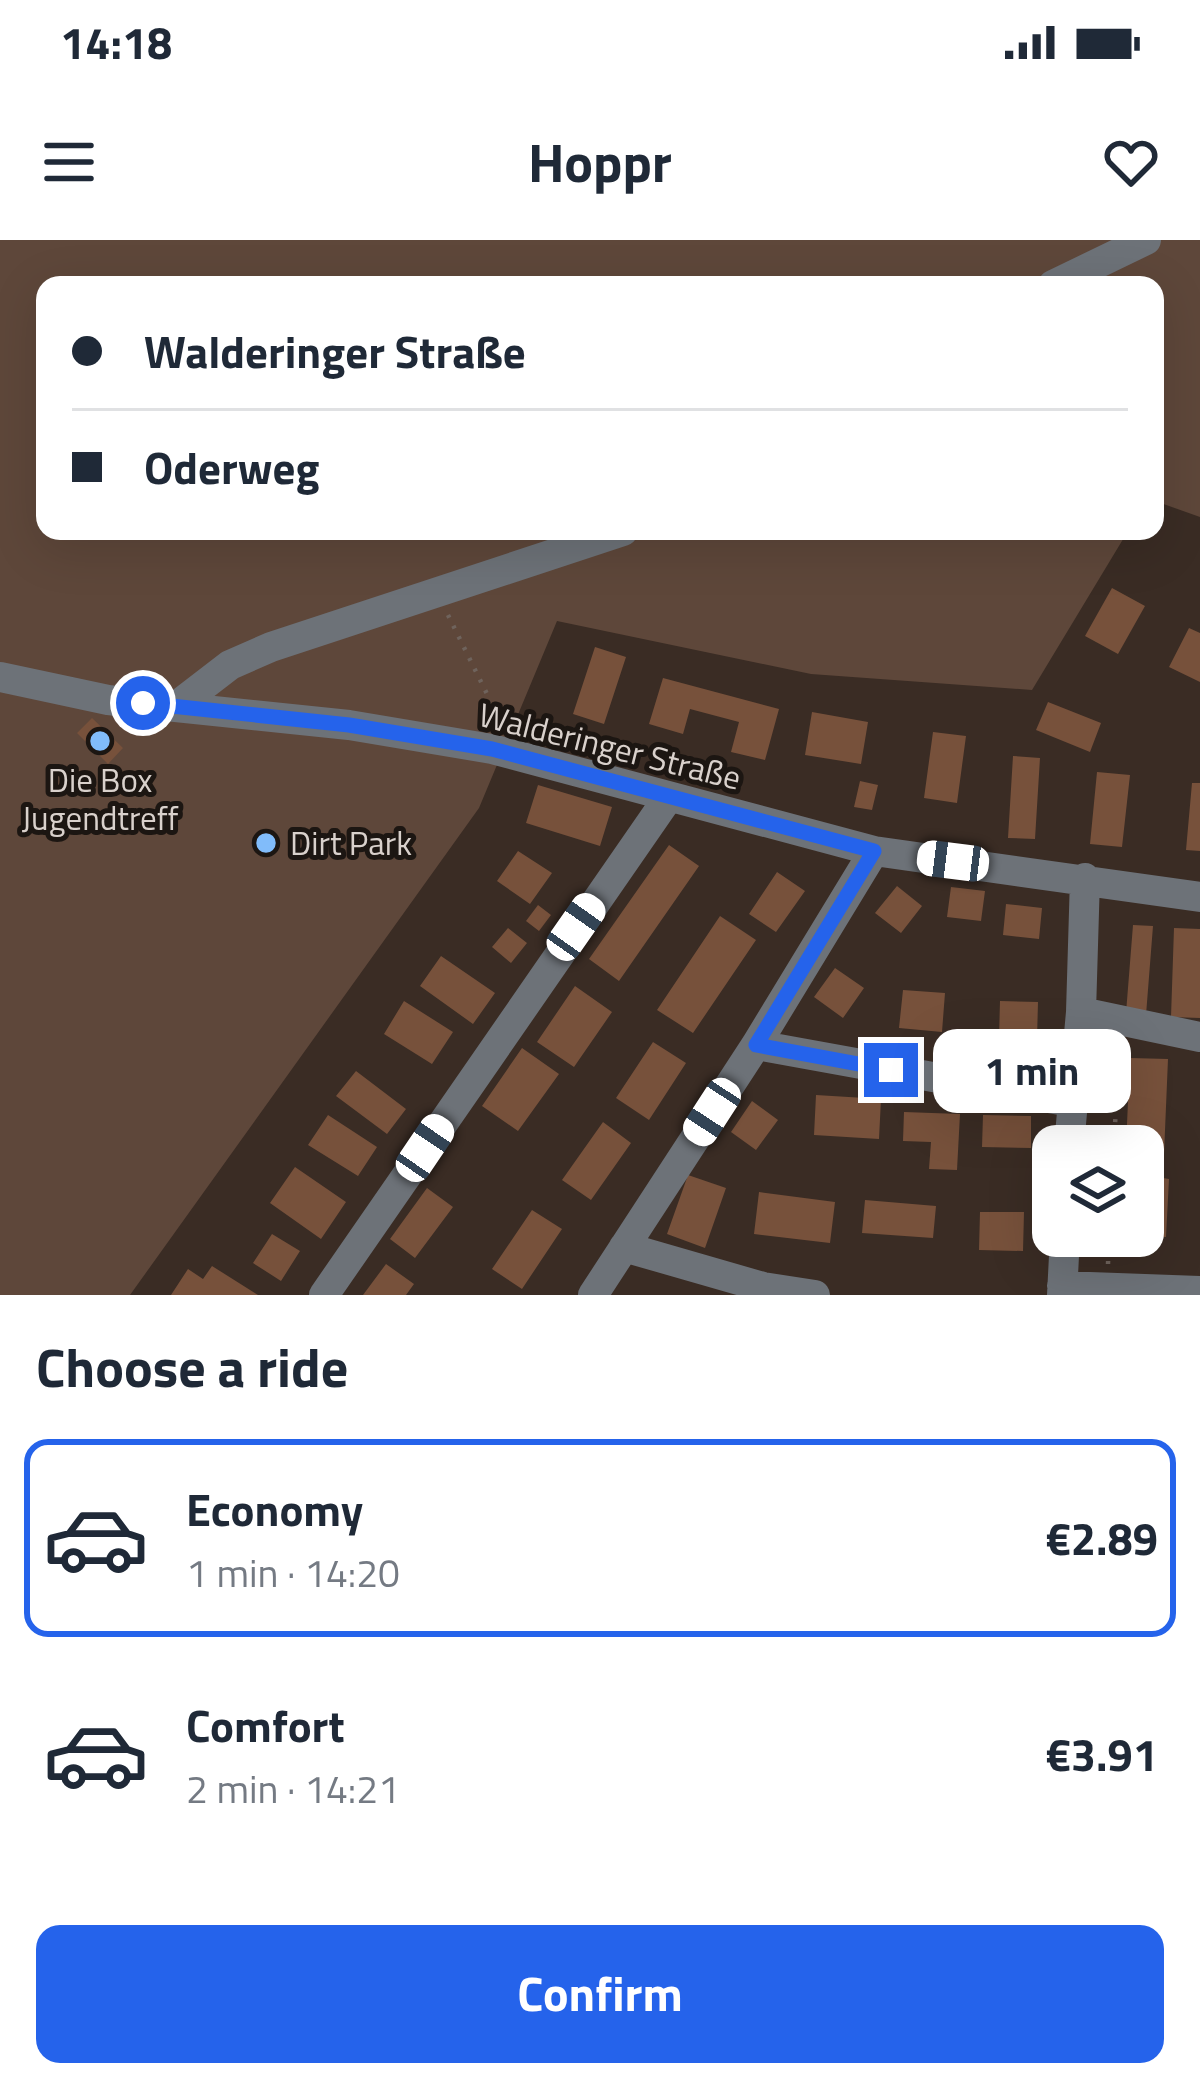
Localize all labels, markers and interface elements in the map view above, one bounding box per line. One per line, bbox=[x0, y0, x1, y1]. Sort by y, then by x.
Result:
text: 14:18 bbox=[60, 8, 172, 76]
text: Hoppr bbox=[528, 121, 672, 203]
icon: menu bbox=[36, 129, 102, 195]
icon: heart bbox=[1098, 129, 1164, 195]
text: Walderinger Straße bbox=[144, 317, 526, 385]
text: Oderweg bbox=[144, 433, 319, 501]
route start bbox=[116, 676, 170, 730]
street label: Walderinger Straße bbox=[474, 689, 746, 803]
marker: Die Box Jugendtreff bbox=[87, 728, 113, 754]
place label: Die Box Jugendtreff bbox=[21, 755, 179, 843]
place label: Dirt Park bbox=[290, 818, 412, 868]
marker: Dirt Park bbox=[253, 830, 279, 856]
car bbox=[915, 839, 991, 883]
car bbox=[541, 887, 611, 967]
callout: 1 min bbox=[933, 1028, 1131, 1112]
text: 1 min bbox=[985, 1041, 1079, 1100]
route end bbox=[864, 1043, 918, 1097]
car bbox=[677, 1072, 747, 1152]
car bbox=[390, 1108, 460, 1188]
map controls bbox=[1032, 1125, 1164, 1257]
button: layers bbox=[1032, 1125, 1164, 1257]
text: Choose a ride bbox=[36, 1326, 348, 1408]
text: Economy bbox=[186, 1475, 363, 1543]
icon: car bbox=[42, 1484, 150, 1592]
text: €2.89 bbox=[1046, 1504, 1158, 1572]
text: 1 min · 14:20 bbox=[186, 1543, 400, 1602]
text: Comfort bbox=[186, 1691, 345, 1759]
icon: car bbox=[42, 1700, 150, 1808]
text: €3.91 bbox=[1046, 1720, 1158, 1788]
text: 2 min · 14:21 bbox=[186, 1759, 400, 1818]
button: Confirm bbox=[36, 1925, 1164, 2063]

